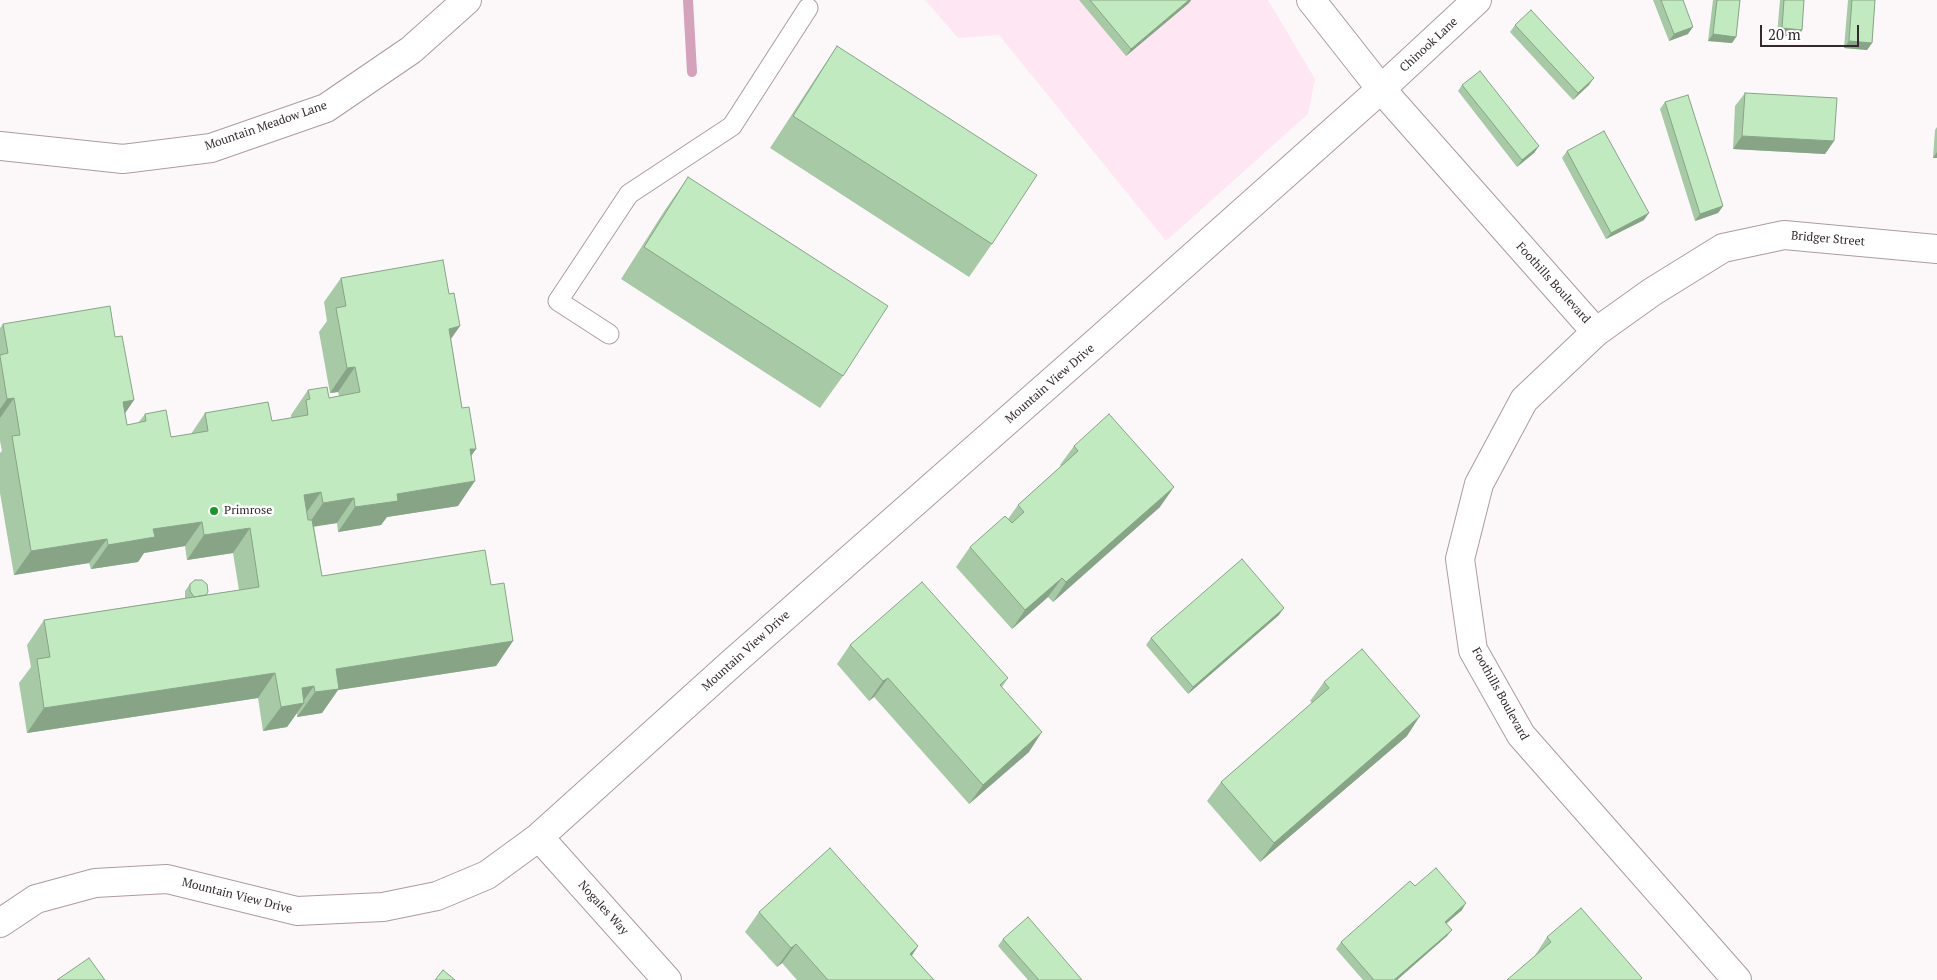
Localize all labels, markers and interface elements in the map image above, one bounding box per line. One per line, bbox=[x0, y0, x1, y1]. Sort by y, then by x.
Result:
street label: Chinook Lane bbox=[1397, 15, 1461, 75]
scale bar bbox=[1762, 15, 1861, 47]
text: 20 m bbox=[1768, 24, 1801, 44]
street label: Mountain Meadow Lane bbox=[203, 98, 329, 154]
street label: Bridger Street bbox=[1790, 229, 1866, 249]
street label: Foothills Boulevard bbox=[1513, 240, 1593, 326]
street label: Mountain View Drive bbox=[1003, 341, 1097, 427]
place label: Primrose bbox=[224, 504, 272, 518]
marker: Primrose bbox=[208, 505, 220, 517]
street label: Mountain View Drive bbox=[699, 608, 793, 694]
street label: Foothills Boulevard bbox=[1469, 645, 1531, 743]
street label: Mountain View Drive bbox=[180, 875, 294, 917]
street label: Nogales Way bbox=[575, 878, 631, 938]

